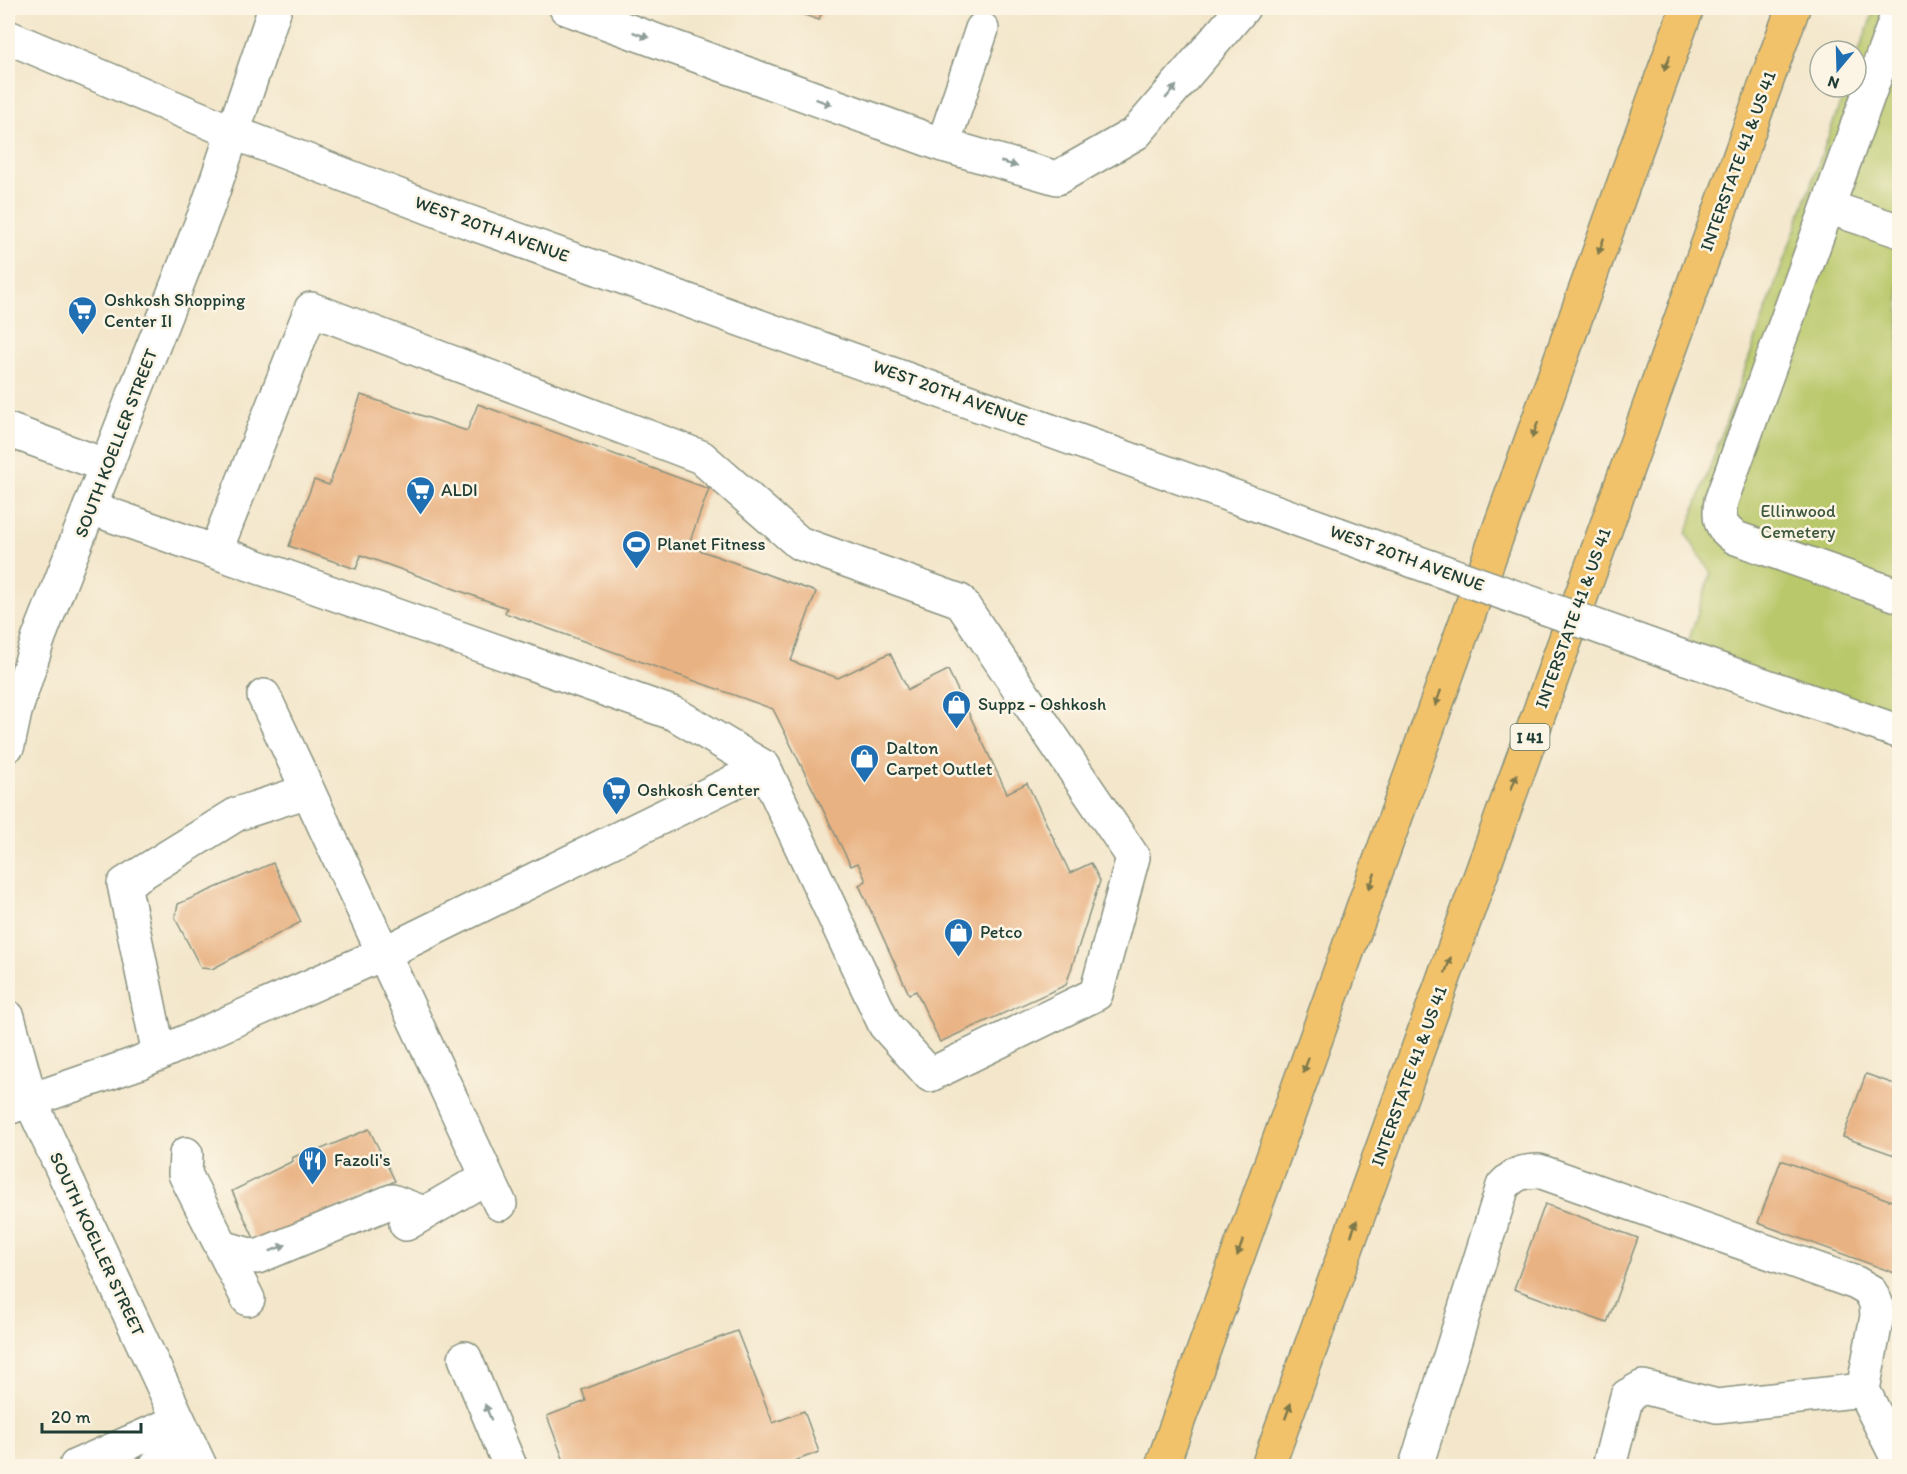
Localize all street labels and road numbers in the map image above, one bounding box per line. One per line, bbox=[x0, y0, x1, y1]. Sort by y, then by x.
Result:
street label: INTERSTATE 41 & US 41 bbox=[1695, 68, 1781, 254]
street label: WEST 20TH AVENUE bbox=[412, 191, 572, 267]
street label: SOUTH KOELLER STREET bbox=[70, 346, 162, 540]
street label: WEST 20TH AVENUE bbox=[870, 355, 1030, 431]
street label: WEST 20TH AVENUE bbox=[1327, 520, 1487, 596]
street label: INTERSTATE 41 & US 41 bbox=[1530, 525, 1616, 711]
road number: I 41 bbox=[1510, 724, 1550, 750]
street label: INTERSTATE 41 & US 41 bbox=[1366, 983, 1452, 1169]
street label: SOUTH KOELLER STREET bbox=[45, 1149, 149, 1339]

